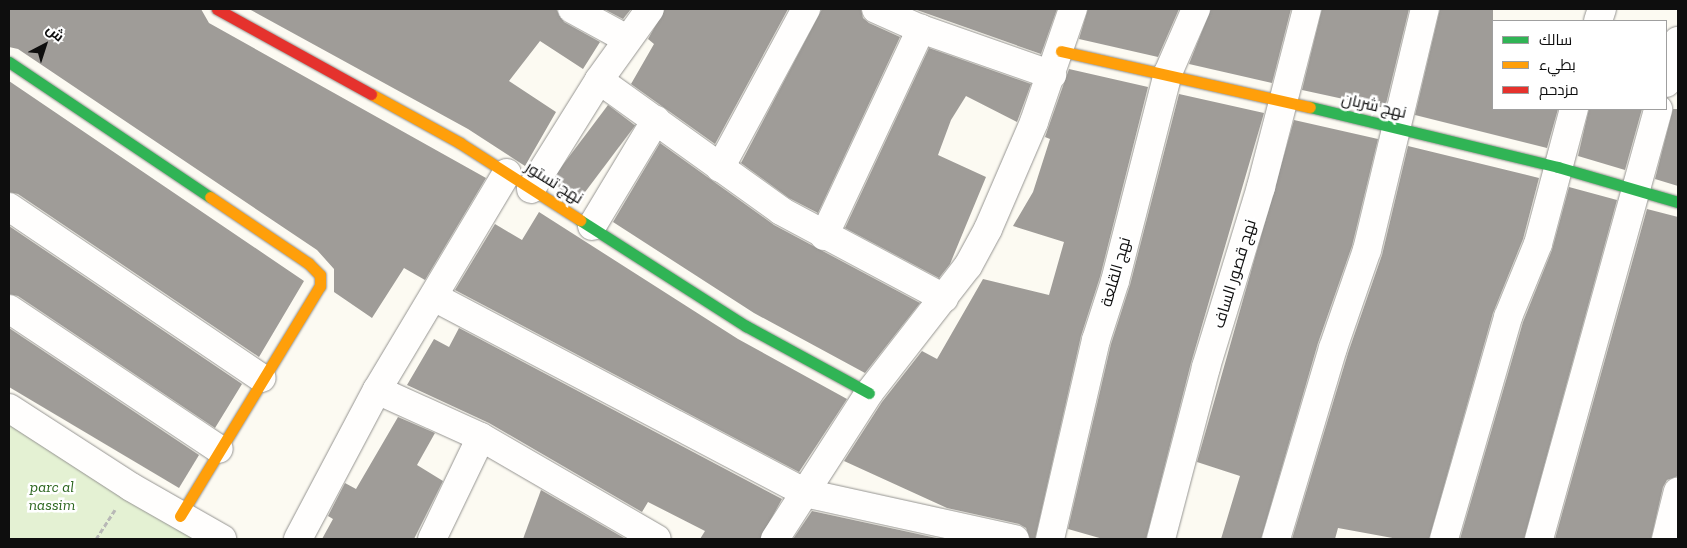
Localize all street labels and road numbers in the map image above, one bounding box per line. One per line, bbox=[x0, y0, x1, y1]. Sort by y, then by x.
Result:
street label: نهج شربان bbox=[1340, 89, 1408, 123]
street label: نهج تستور bbox=[521, 158, 587, 208]
street label: نهج قصور الساف bbox=[1209, 217, 1261, 331]
street label: نهج القلعة bbox=[1097, 235, 1135, 309]

